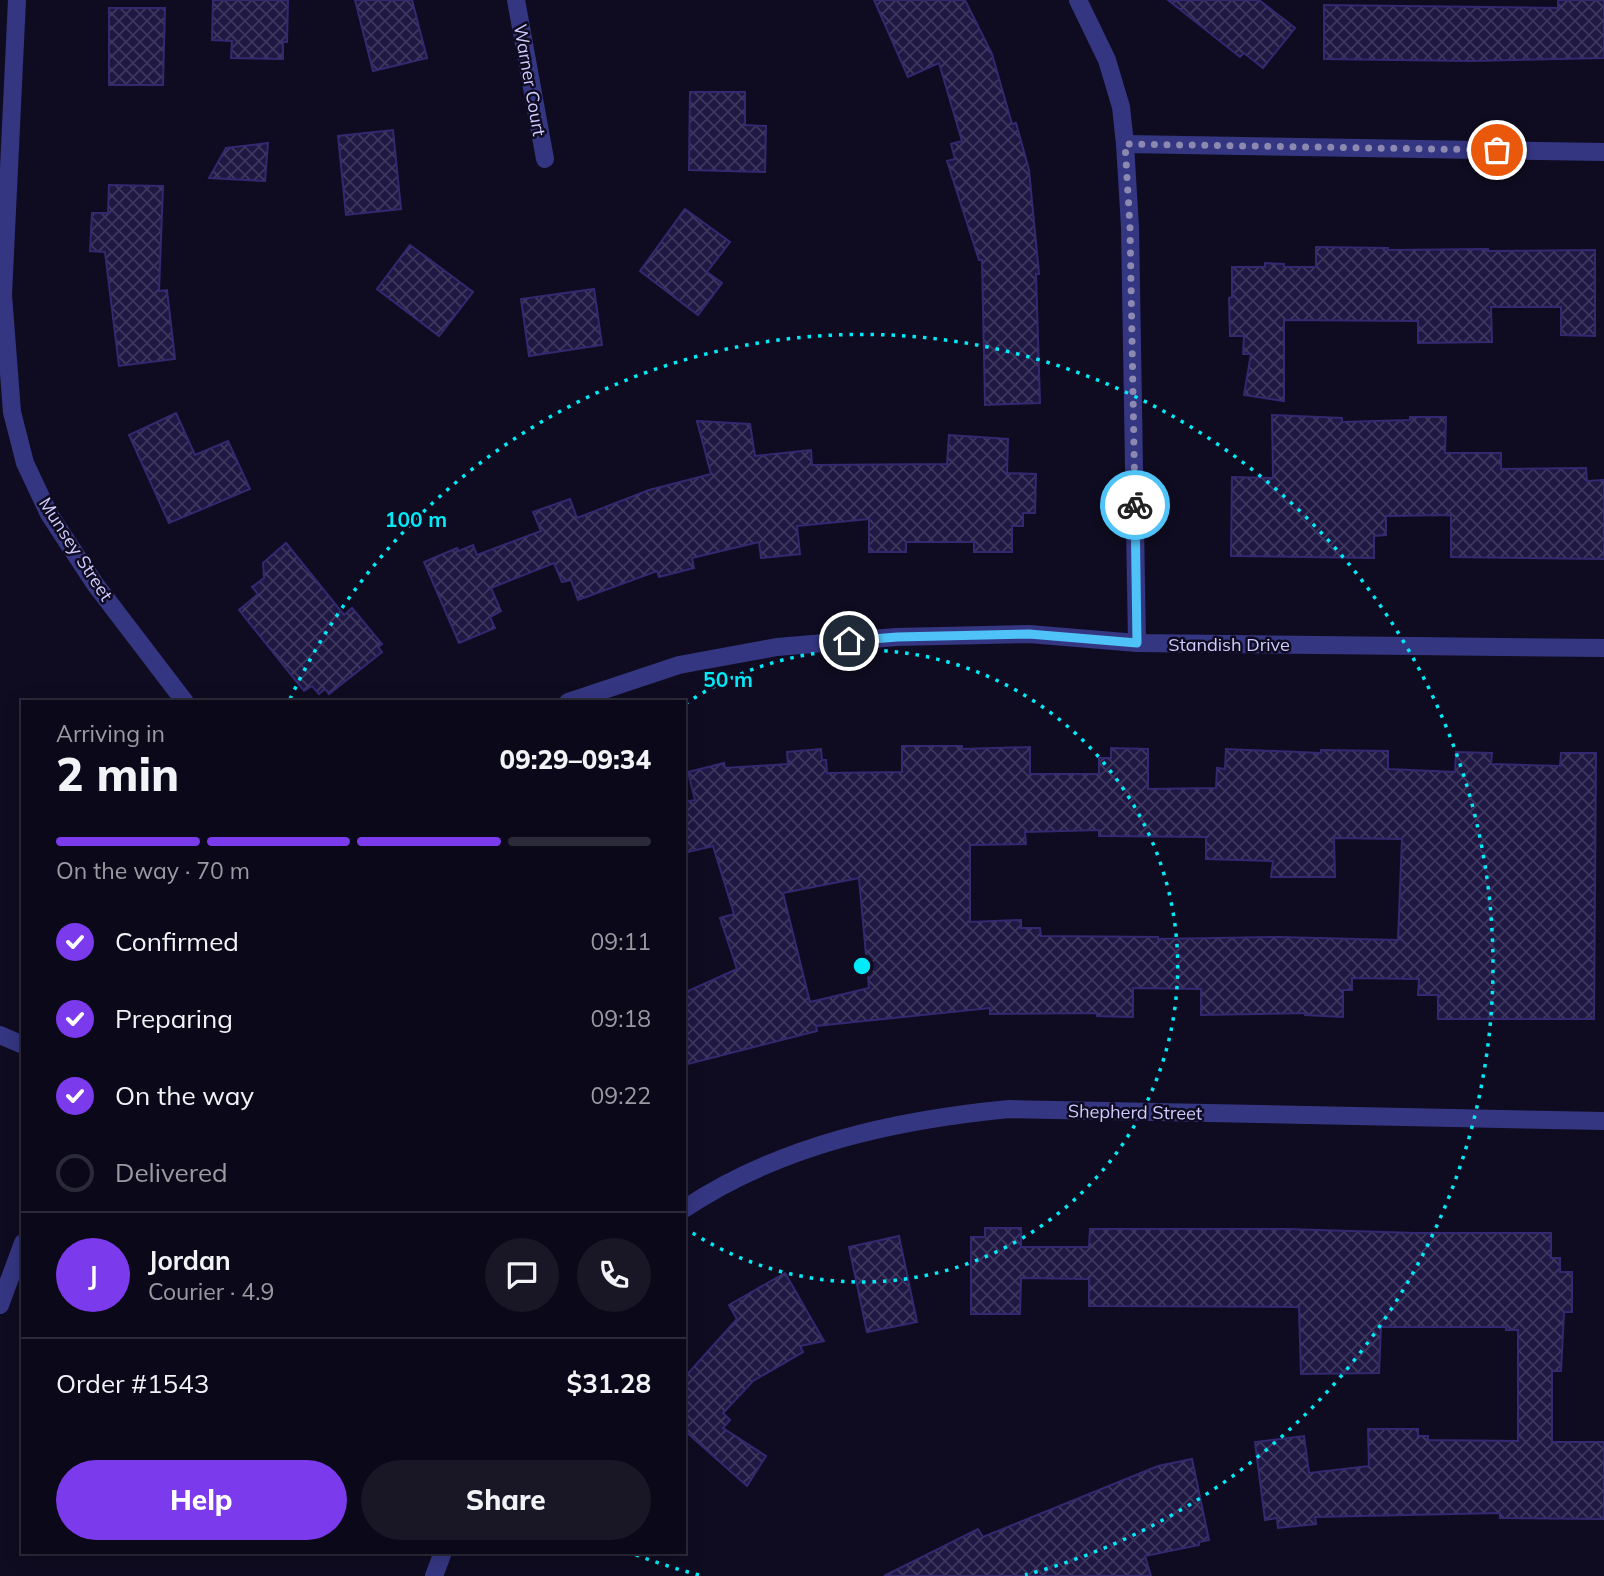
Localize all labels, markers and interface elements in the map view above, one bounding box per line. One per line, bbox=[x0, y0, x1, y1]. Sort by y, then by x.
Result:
street label: Warner Court bbox=[509, 22, 551, 138]
pin bbox=[1467, 120, 1527, 180]
icon: bag bbox=[1478, 131, 1516, 169]
courier bbox=[1100, 470, 1170, 540]
icon: bike bbox=[1116, 486, 1154, 524]
street label: Munsey Street bbox=[34, 493, 118, 605]
text: 100 m bbox=[385, 506, 447, 532]
pin bbox=[819, 611, 879, 671]
icon: home bbox=[830, 622, 868, 660]
street label: Standish Drive bbox=[1168, 633, 1290, 656]
text: 50 m bbox=[703, 666, 753, 692]
text: Arriving in bbox=[56, 719, 165, 748]
text: 09:29–09:34 bbox=[500, 743, 651, 776]
text: 2 min bbox=[56, 745, 179, 803]
text: On the way · 70 m bbox=[56, 856, 250, 885]
icon: check bbox=[56, 923, 94, 961]
text: Confirmed bbox=[115, 925, 239, 958]
text: 09:11 bbox=[591, 927, 651, 956]
centre of rings bbox=[850, 954, 874, 978]
icon: check bbox=[56, 1000, 94, 1038]
text: Preparing bbox=[115, 1002, 233, 1035]
text: 09:18 bbox=[591, 1004, 651, 1033]
icon: check bbox=[56, 1077, 94, 1115]
text: On the way bbox=[115, 1079, 254, 1112]
text: 09:22 bbox=[591, 1081, 651, 1110]
street label: Shepherd Street bbox=[1068, 1099, 1202, 1125]
text: Delivered bbox=[115, 1156, 228, 1189]
button: chat bbox=[485, 1238, 559, 1312]
button: phone bbox=[577, 1238, 651, 1312]
text: Jordan bbox=[148, 1244, 231, 1277]
text: J bbox=[88, 1259, 98, 1292]
text: Courier · 4.9 bbox=[148, 1277, 274, 1306]
text: Order #1543 bbox=[56, 1367, 209, 1400]
text: $31.28 bbox=[567, 1367, 651, 1400]
button: Help bbox=[56, 1460, 347, 1540]
button: Share bbox=[361, 1460, 651, 1540]

